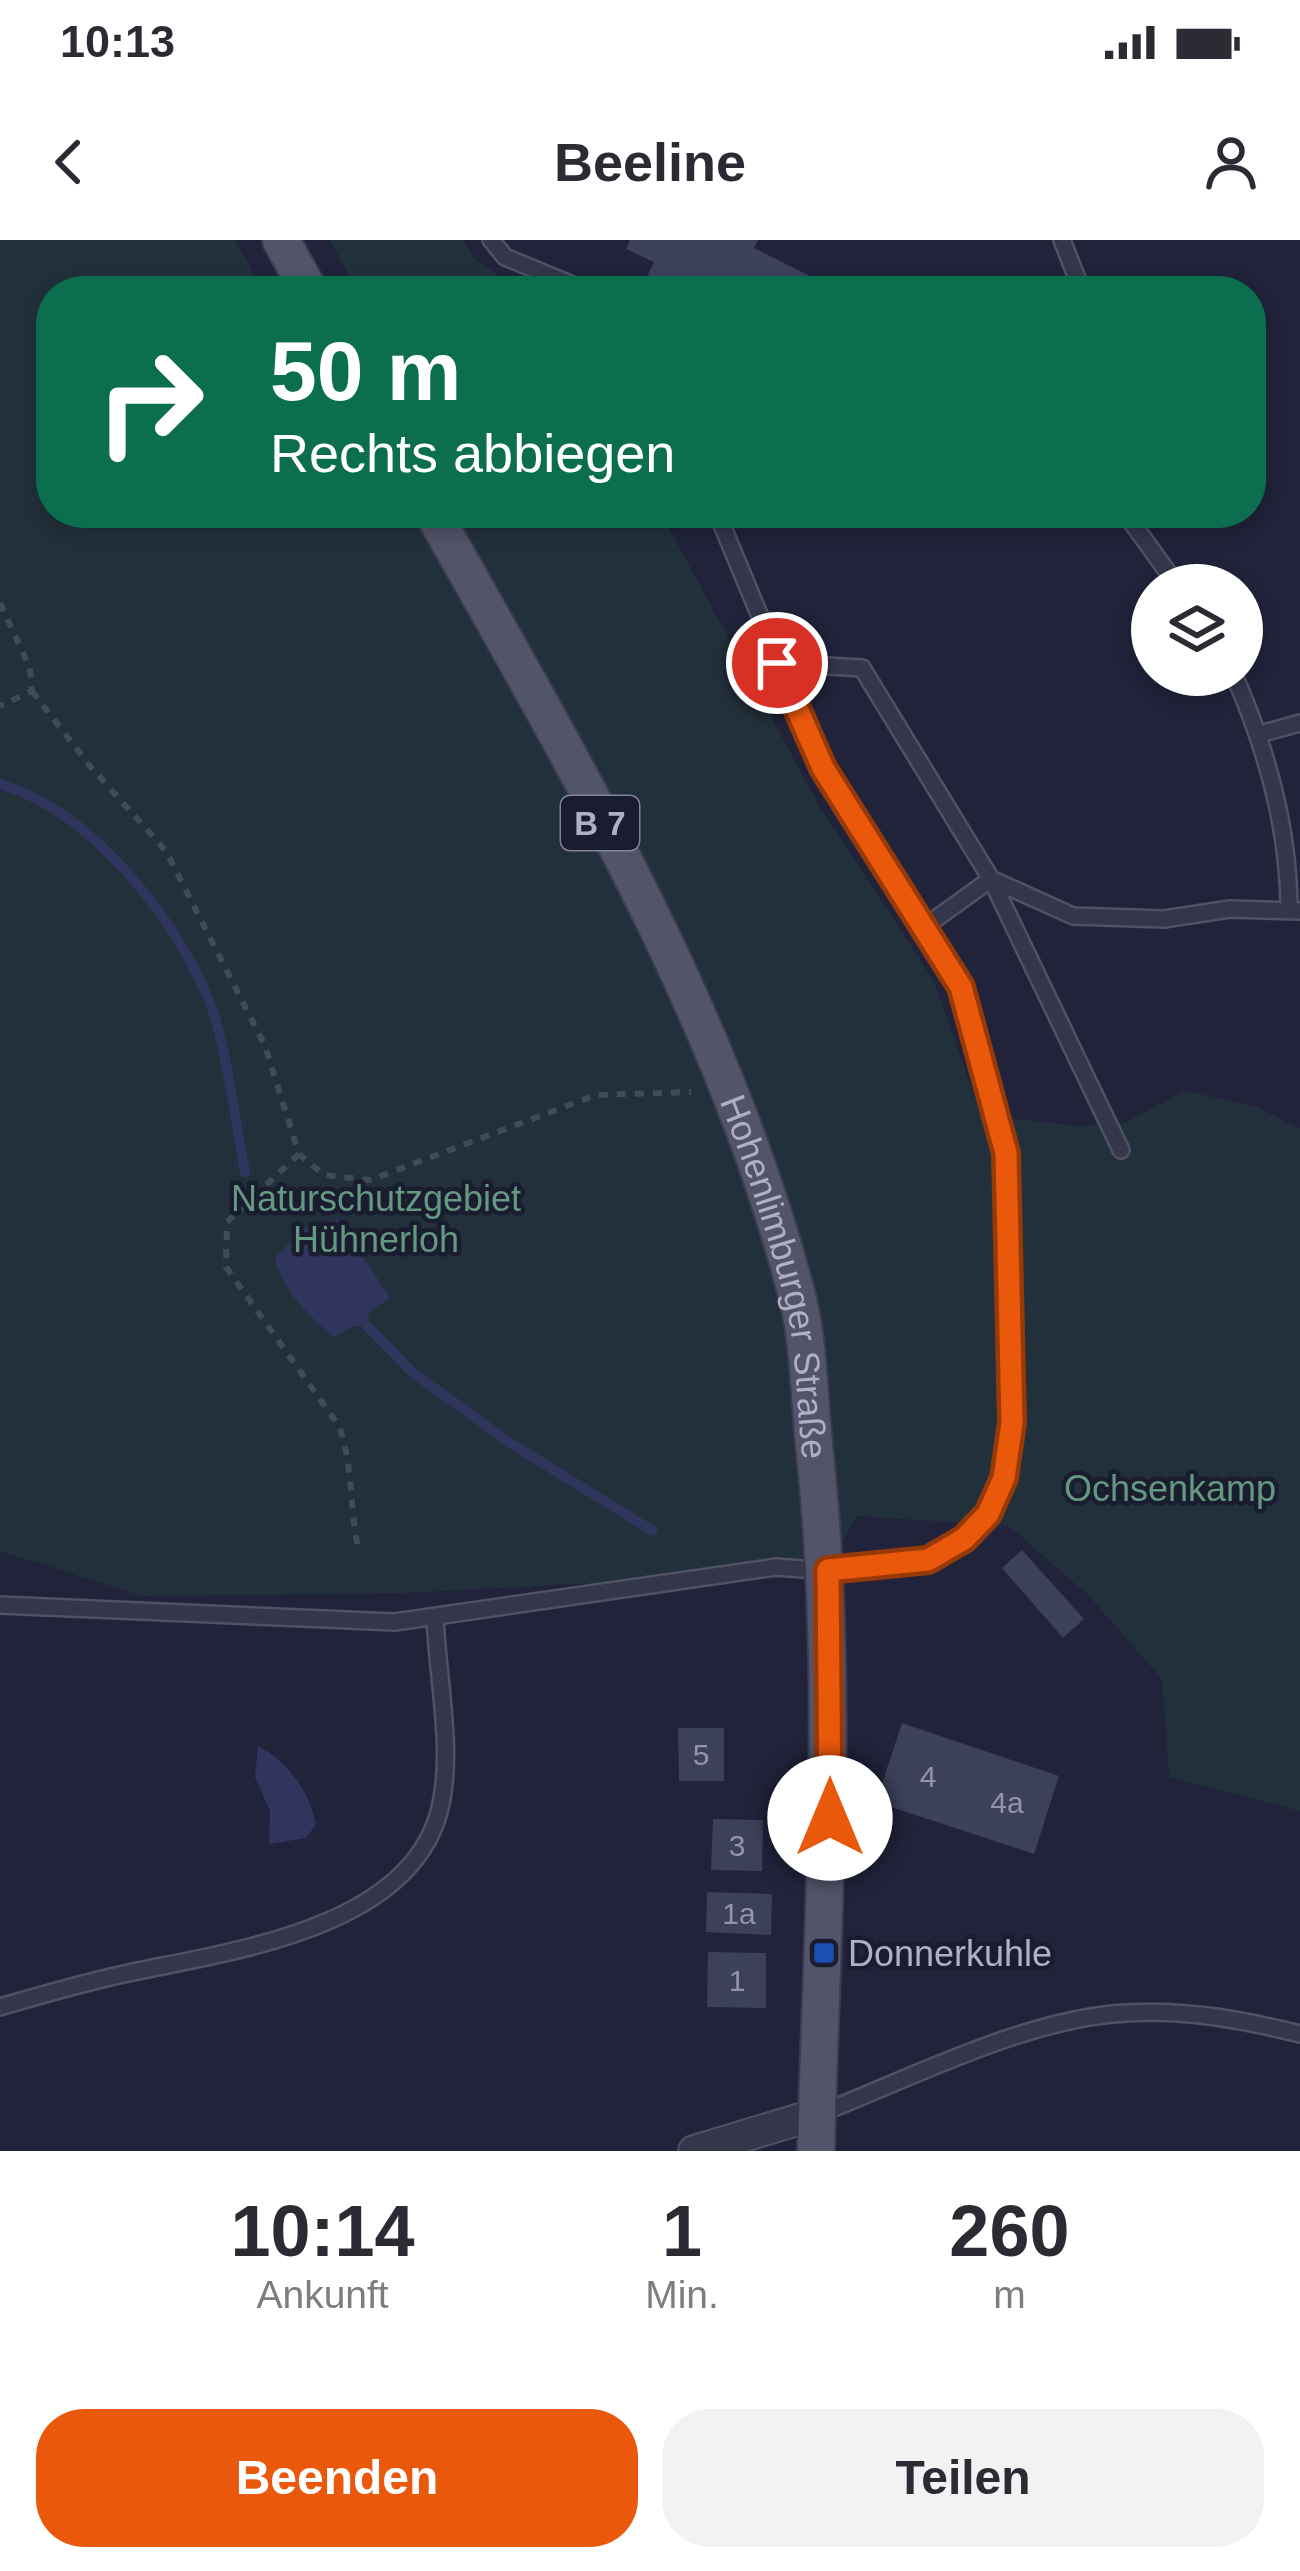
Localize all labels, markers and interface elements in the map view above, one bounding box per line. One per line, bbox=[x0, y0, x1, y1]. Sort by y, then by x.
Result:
text: 10:13 bbox=[60, 16, 175, 67]
icon: back bbox=[36, 129, 102, 195]
icon: person bbox=[1198, 129, 1264, 195]
text: Beeline bbox=[554, 132, 746, 192]
icon: right bbox=[72, 324, 228, 480]
text: 50 m bbox=[270, 324, 461, 418]
text: Rechts abbiegen bbox=[270, 423, 675, 483]
map controls bbox=[1131, 564, 1263, 696]
button: layers bbox=[1131, 564, 1263, 696]
pin bbox=[726, 612, 828, 714]
icon: arrive bbox=[744, 630, 810, 696]
road number: B 7 bbox=[561, 796, 639, 850]
street label: Hohenlimburger Straße bbox=[712, 1089, 836, 1461]
park label: Naturschutzgebiet Hühnerloh bbox=[231, 1178, 521, 1260]
park label: Ochsenkamp bbox=[1064, 1468, 1276, 1509]
house number: 5 bbox=[693, 1738, 709, 1771]
position arrow bbox=[767, 1755, 893, 1881]
house number: 4 bbox=[920, 1760, 936, 1793]
house number: 4a bbox=[990, 1786, 1024, 1819]
house number: 3 bbox=[729, 1829, 745, 1862]
house number: 1a bbox=[722, 1897, 756, 1930]
place label: Donnerkuhle bbox=[848, 1933, 1052, 1974]
marker: Donnerkuhle bbox=[811, 1940, 837, 1966]
house number: 1 bbox=[729, 1964, 745, 1997]
text: 10:14 bbox=[231, 2191, 415, 2271]
text: 1 bbox=[662, 2191, 702, 2271]
text: 260 bbox=[949, 2191, 1069, 2271]
text: Ankunft bbox=[256, 2273, 389, 2316]
text: Min. bbox=[645, 2273, 719, 2316]
text: m bbox=[993, 2273, 1026, 2316]
button: Beenden bbox=[36, 2409, 638, 2547]
button: Teilen bbox=[662, 2409, 1264, 2547]

